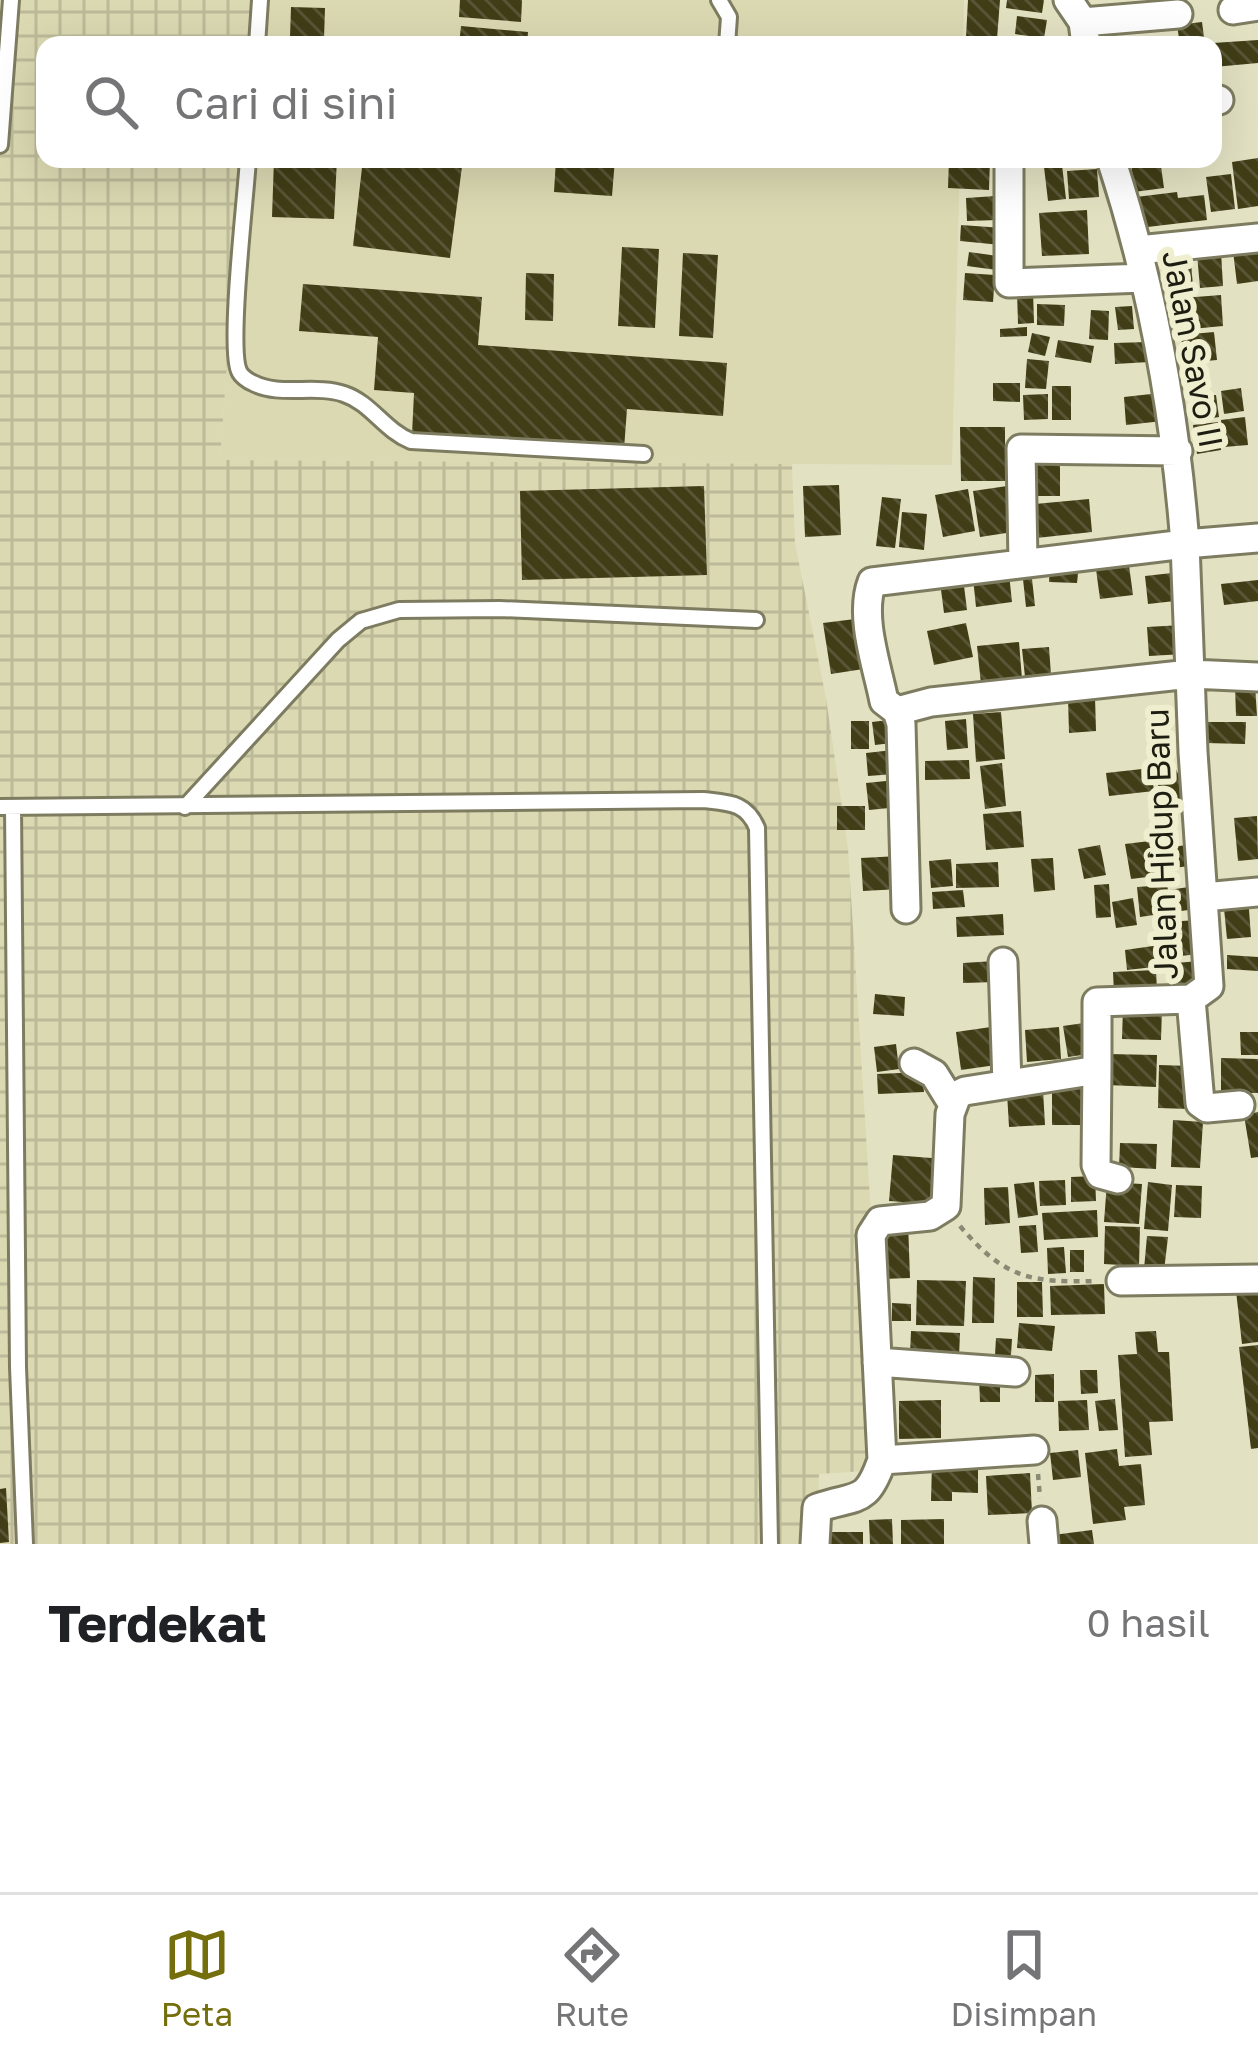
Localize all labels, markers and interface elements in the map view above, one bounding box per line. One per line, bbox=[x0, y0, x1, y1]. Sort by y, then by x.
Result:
search box bbox=[36, 36, 1222, 168]
icon: search bbox=[78, 69, 144, 135]
text: Cari di sini bbox=[174, 75, 398, 129]
street label: Jalan Savo II bbox=[1155, 247, 1232, 451]
street label: Jalan Hidup Baru bbox=[1136, 708, 1185, 980]
text: Terdekat bbox=[48, 1592, 267, 1653]
text: 0 hasil bbox=[1086, 1599, 1210, 1646]
tab: Peta bbox=[161, 1922, 233, 2033]
tab: Rute bbox=[555, 1922, 629, 2033]
tab: Disimpan bbox=[950, 1922, 1097, 2033]

